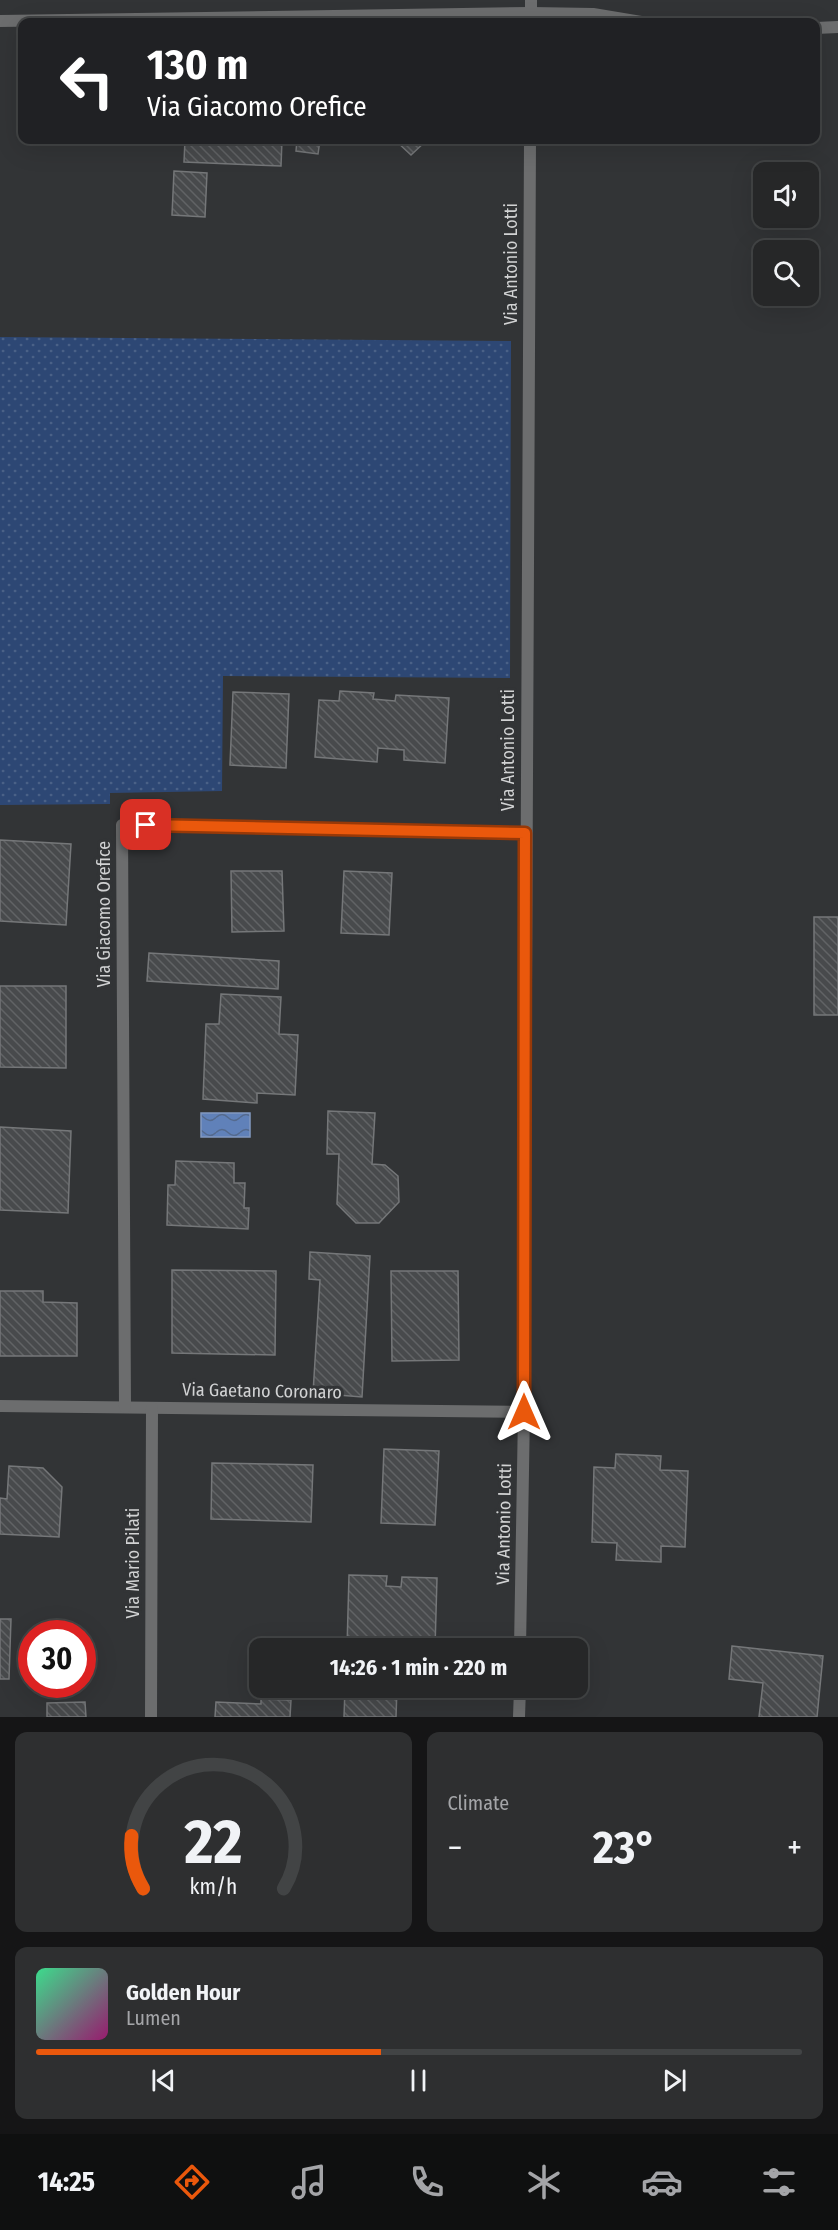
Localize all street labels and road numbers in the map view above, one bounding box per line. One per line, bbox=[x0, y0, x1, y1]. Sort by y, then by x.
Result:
street label: Via Antonio Lotti bbox=[500, 203, 522, 325]
street label: Via Antonio Lotti bbox=[497, 689, 519, 811]
street label: Via Giacomo Orefice bbox=[93, 841, 115, 987]
street label: Via Gaetano Coronaro bbox=[182, 1379, 342, 1403]
street label: Via Antonio Lotti bbox=[492, 1463, 516, 1585]
street label: Via Mario Pilati bbox=[122, 1508, 144, 1618]

